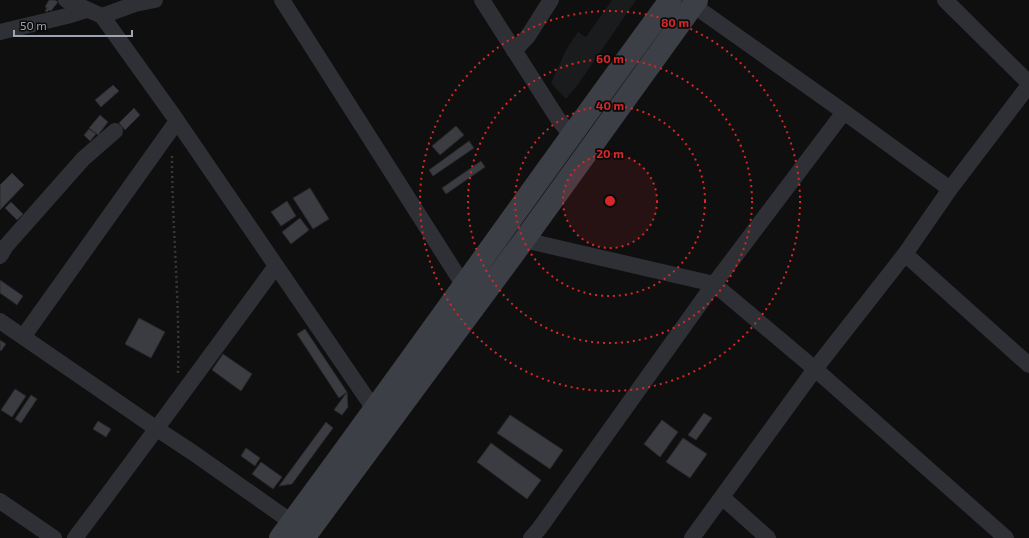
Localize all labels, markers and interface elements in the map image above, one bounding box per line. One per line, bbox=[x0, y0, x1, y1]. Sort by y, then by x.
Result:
scale bar bbox=[14, 12, 132, 38]
text: 80 m bbox=[661, 15, 689, 29]
text: 50 m bbox=[20, 18, 47, 32]
text: 60 m bbox=[596, 51, 624, 65]
text: 40 m bbox=[596, 98, 624, 112]
text: 20 m bbox=[596, 146, 624, 160]
centre of rings bbox=[603, 194, 617, 208]

